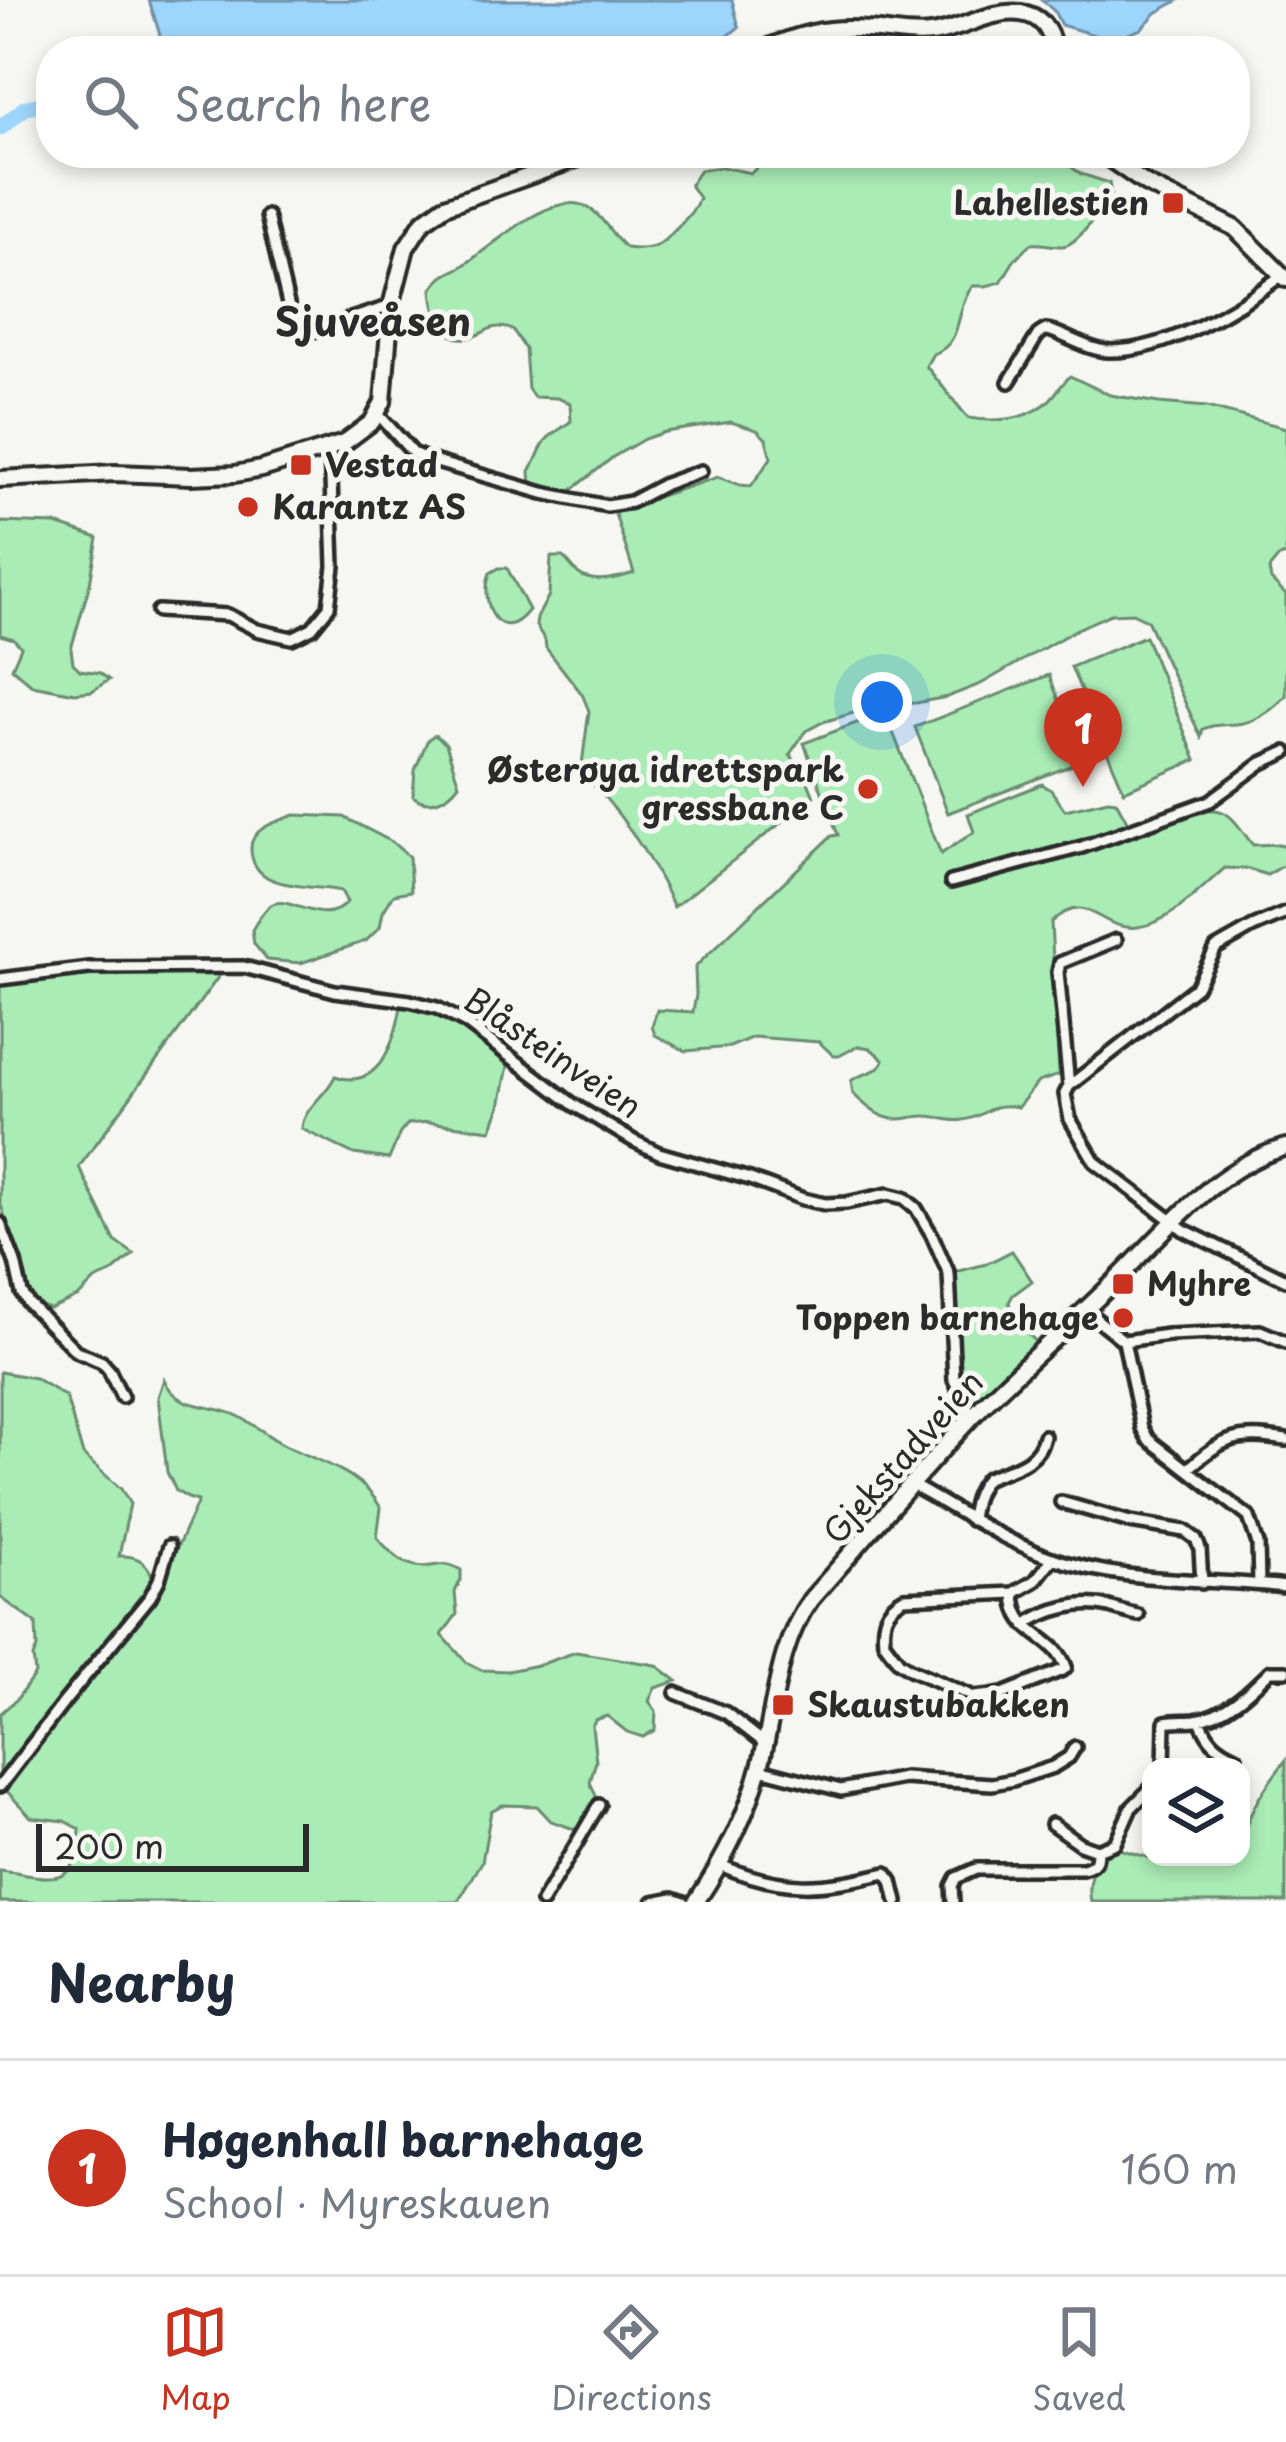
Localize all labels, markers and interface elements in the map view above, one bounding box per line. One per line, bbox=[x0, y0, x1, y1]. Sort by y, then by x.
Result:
search box bbox=[36, 36, 1250, 168]
text: Search here bbox=[174, 68, 431, 136]
icon: search bbox=[78, 69, 144, 135]
place label: Lahellestien bbox=[954, 176, 1149, 226]
marker: Lahellestien bbox=[1160, 190, 1186, 216]
district label: Sjuveåsen bbox=[275, 290, 471, 349]
place label: Vestad bbox=[325, 438, 438, 488]
marker: Vestad bbox=[288, 452, 314, 478]
place label: Karantz AS bbox=[272, 480, 466, 530]
marker: Karantz AS bbox=[235, 494, 261, 520]
your location bbox=[852, 672, 912, 732]
pin: 1 bbox=[1044, 688, 1122, 787]
place label: Østerøya idrettspark gressbane C bbox=[487, 743, 844, 831]
marker: Østerøya idrettspark gressbane C bbox=[855, 776, 881, 802]
street label: Blåsteinveien bbox=[455, 973, 653, 1129]
place label: Myhre bbox=[1147, 1257, 1252, 1307]
marker: Myhre bbox=[1110, 1271, 1136, 1297]
place label: Toppen barnehage bbox=[796, 1291, 1099, 1341]
marker: Toppen barnehage bbox=[1110, 1305, 1136, 1331]
street label: Gjekstadveien bbox=[809, 1357, 994, 1554]
place label: Skaustubakken bbox=[807, 1678, 1070, 1728]
marker: Skaustubakken bbox=[770, 1692, 796, 1718]
map controls bbox=[1142, 1758, 1250, 1866]
button: layers bbox=[1142, 1758, 1250, 1866]
scale bar bbox=[36, 1818, 309, 1871]
text: 200 m bbox=[54, 1820, 164, 1870]
text: Nearby bbox=[48, 1942, 235, 2019]
text: Høgenhall barnehage bbox=[162, 2104, 644, 2172]
text: 1 bbox=[78, 2138, 96, 2197]
text: 160 m bbox=[1121, 2138, 1238, 2197]
text: School · Myreskauen bbox=[162, 2172, 551, 2231]
tab: Map bbox=[160, 2299, 231, 2421]
tab: Directions bbox=[551, 2299, 712, 2421]
tab: Saved bbox=[1032, 2299, 1126, 2421]

